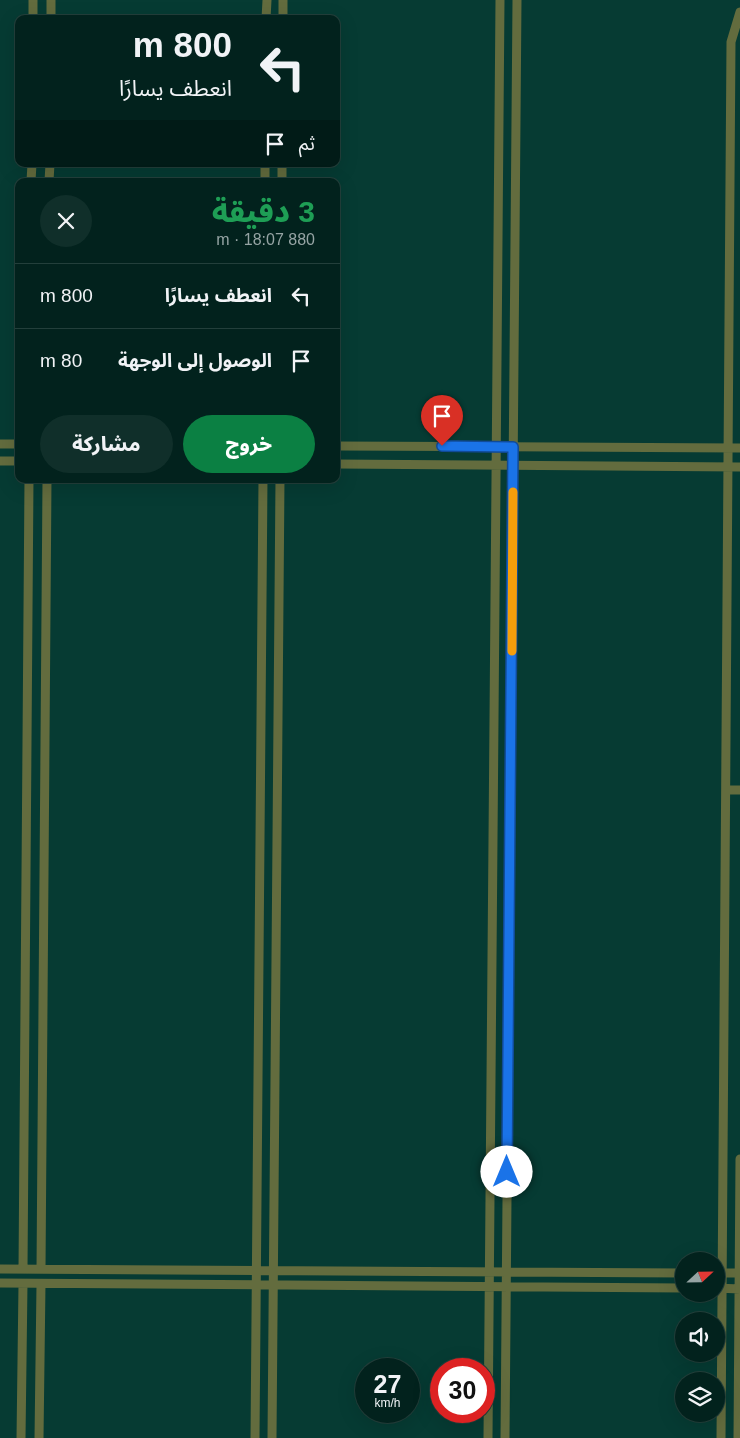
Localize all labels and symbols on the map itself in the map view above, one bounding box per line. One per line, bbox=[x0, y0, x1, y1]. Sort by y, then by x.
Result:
pin bbox=[421, 395, 463, 446]
position arrow bbox=[480, 1145, 532, 1197]
north arrow bbox=[675, 1252, 725, 1302]
speed limit sign: 30 bbox=[430, 1358, 495, 1423]

